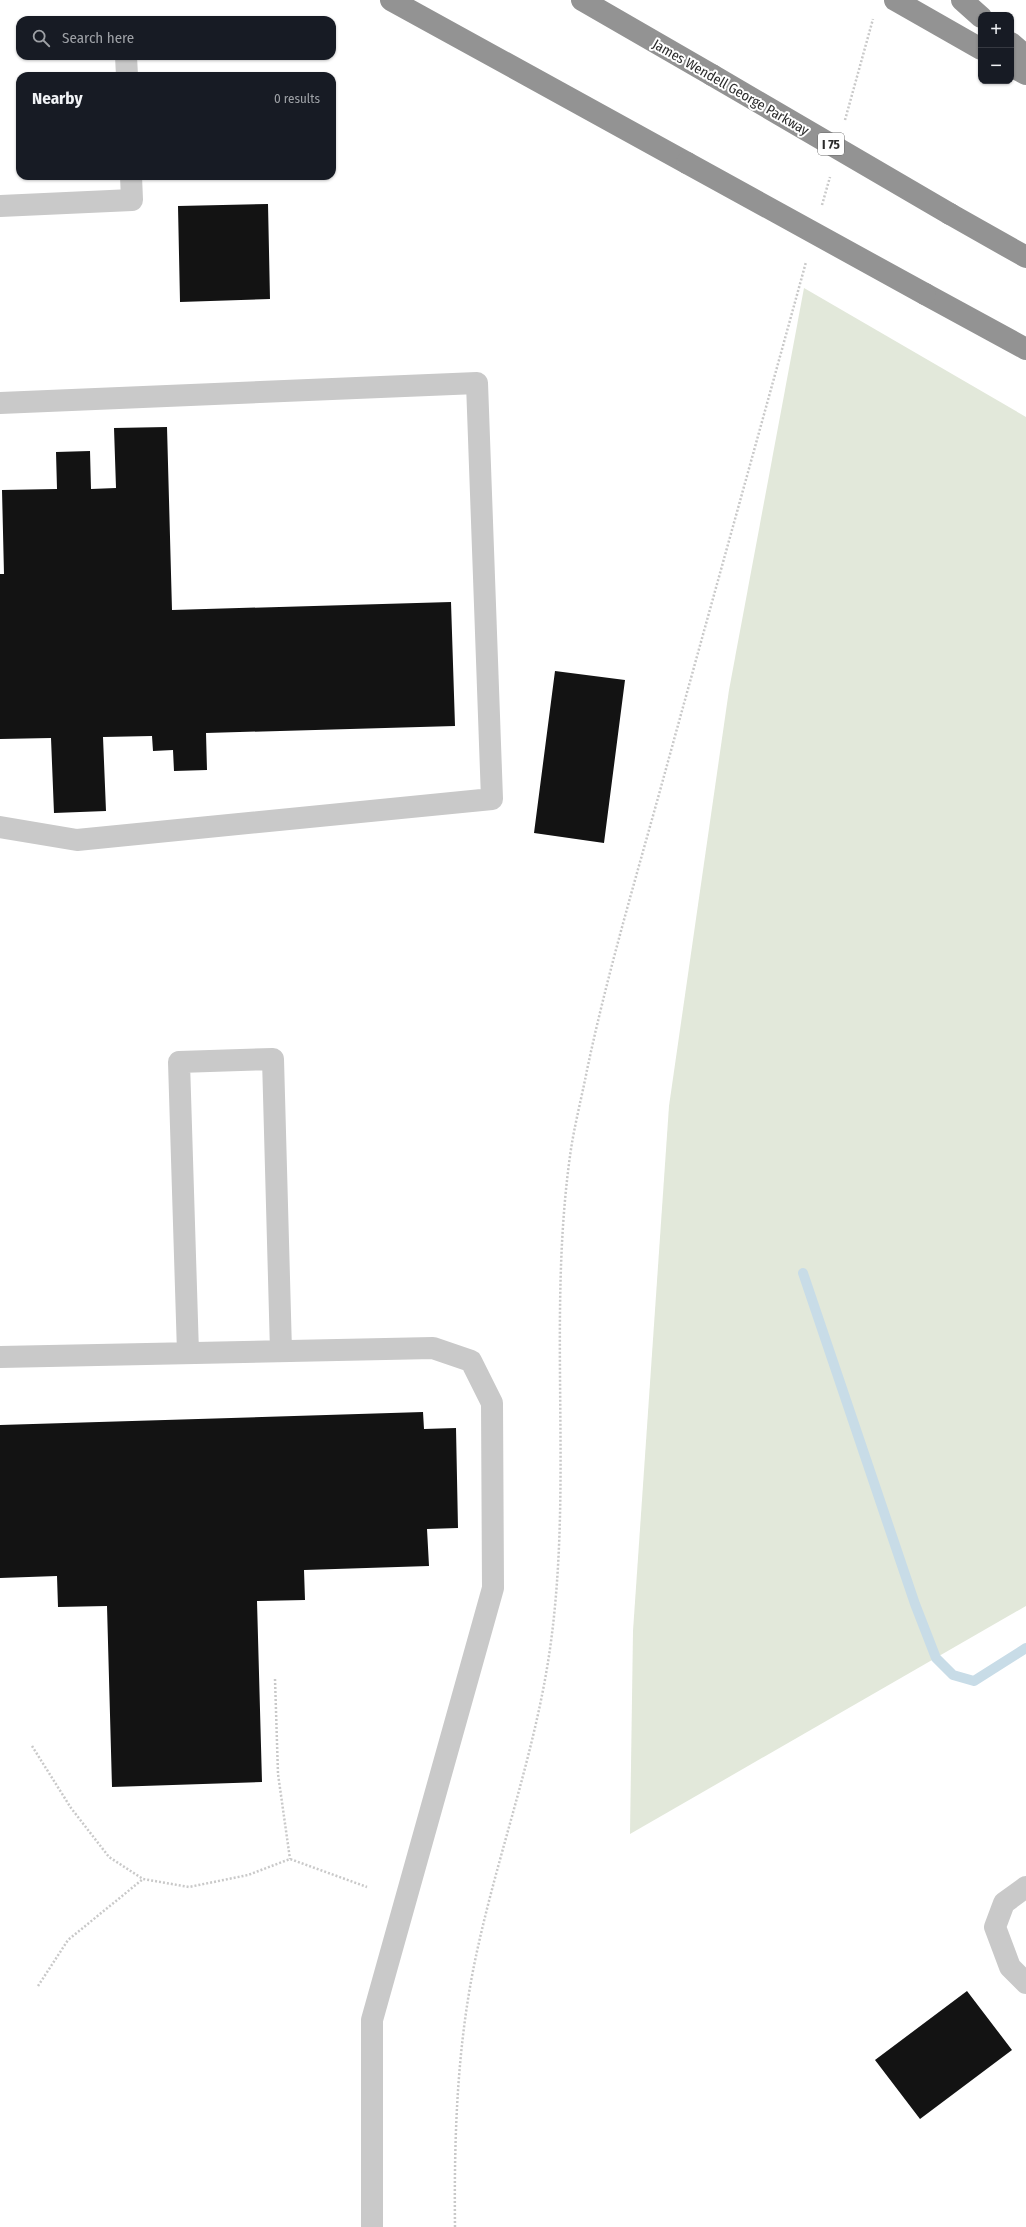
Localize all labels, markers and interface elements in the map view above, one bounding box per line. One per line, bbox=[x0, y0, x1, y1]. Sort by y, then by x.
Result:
map controls bbox=[978, 12, 1014, 84]
button: + bbox=[978, 12, 1014, 48]
search box bbox=[16, 16, 336, 60]
icon: search bbox=[30, 27, 52, 49]
text: Search here bbox=[62, 29, 134, 47]
street label: James Wendell George Parkway bbox=[650, 36, 813, 140]
button: − bbox=[978, 48, 1014, 84]
text: Nearby bbox=[32, 88, 83, 109]
text: 0 results bbox=[274, 91, 320, 106]
road number: I 75 bbox=[818, 133, 844, 155]

